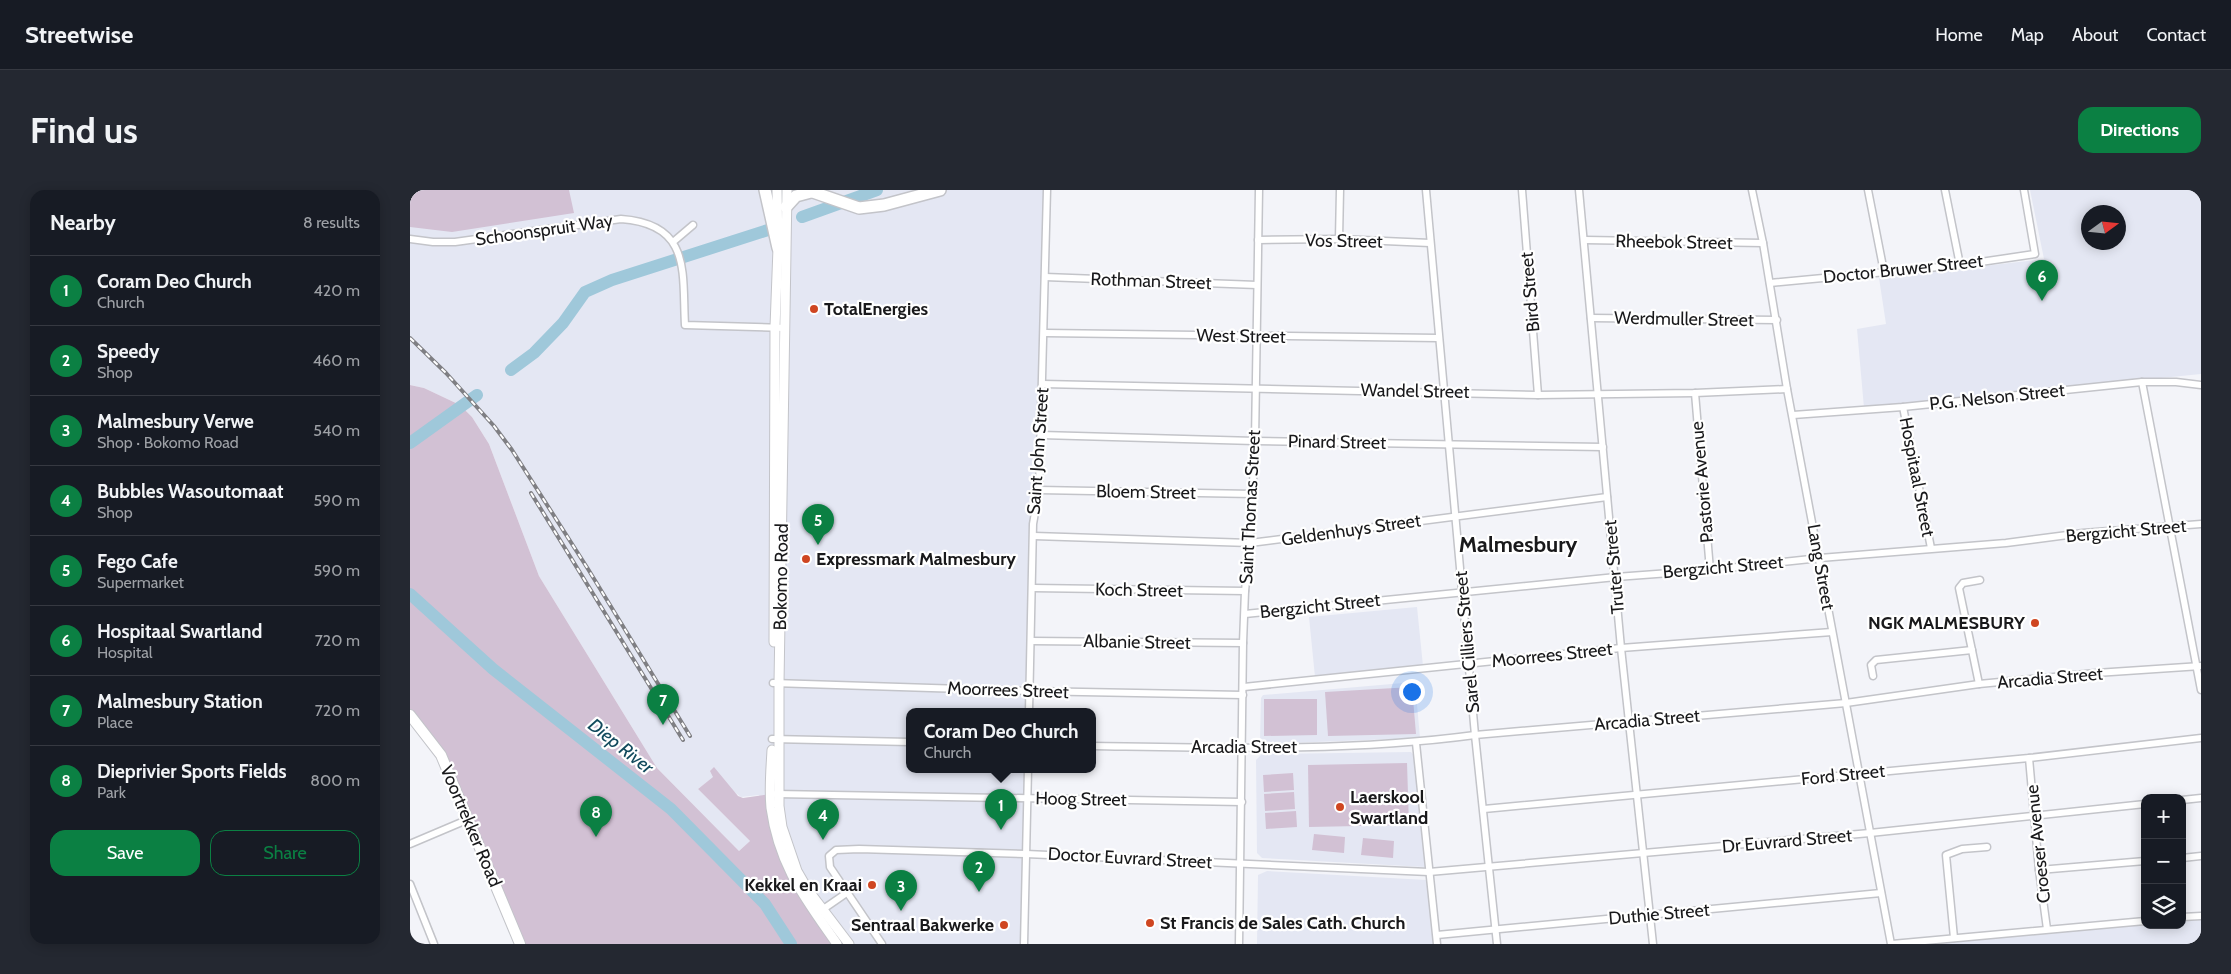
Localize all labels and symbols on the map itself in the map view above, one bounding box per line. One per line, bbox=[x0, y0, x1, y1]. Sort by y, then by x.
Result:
north arrow bbox=[2081, 205, 2126, 250]
street label: Schoonspruit Way bbox=[474, 209, 614, 251]
street label: Vos Street bbox=[1305, 229, 1383, 253]
street label: Rheebok Street bbox=[1615, 230, 1733, 254]
street label: Doctor Bruwer Street bbox=[1822, 250, 1984, 288]
street label: Bird Street bbox=[1516, 251, 1544, 333]
pin: 6 bbox=[2026, 260, 2058, 301]
street label: Rothman Street bbox=[1090, 268, 1212, 294]
place label: TotalEnergies bbox=[824, 298, 929, 320]
marker: TotalEnergies bbox=[808, 303, 820, 315]
street label: Werdmuller Street bbox=[1614, 307, 1754, 331]
street label: West Street bbox=[1196, 324, 1286, 348]
street label: Wandel Street bbox=[1360, 379, 1470, 403]
street label: P.G. Nelson Street bbox=[1928, 379, 2066, 415]
street label: Saint John Street bbox=[1023, 387, 1053, 515]
street label: Hospitaal Street bbox=[1895, 415, 1939, 539]
street label: Pastorie Avenue bbox=[1686, 420, 1718, 544]
street label: Saint Thomas Street bbox=[1235, 429, 1265, 585]
street label: Pinard Street bbox=[1288, 430, 1386, 454]
street label: Bloem Street bbox=[1096, 480, 1196, 504]
pin: 5 bbox=[802, 504, 834, 545]
street label: Geldenhuys Street bbox=[1280, 509, 1422, 551]
street label: Bergzicht Street bbox=[2065, 515, 2187, 547]
street label: Truter Street bbox=[1599, 519, 1629, 615]
street label: Lang Street bbox=[1803, 522, 1839, 612]
street label: Bokomo Road bbox=[769, 523, 793, 631]
district label: Malmesbury bbox=[1459, 531, 1577, 558]
place label: Expressmark Malmesbury bbox=[816, 548, 1016, 570]
street label: Bergzicht Street bbox=[1662, 551, 1784, 583]
marker: Expressmark Malmesbury bbox=[800, 553, 812, 565]
street label: Sarel Cilliers Street bbox=[1450, 570, 1484, 714]
street label: Koch Street bbox=[1095, 578, 1183, 602]
street label: Bergzicht Street bbox=[1259, 589, 1381, 623]
place label: NGK MALMESBURY bbox=[1868, 612, 2026, 634]
marker: NGK MALMESBURY bbox=[2029, 617, 2041, 629]
street label: Albanie Street bbox=[1083, 630, 1191, 654]
street label: Moorrees Street bbox=[1490, 638, 1614, 672]
street label: Arcadia Street bbox=[1996, 662, 2104, 694]
street label: Moorrees Street bbox=[947, 677, 1069, 703]
your location bbox=[1399, 679, 1425, 705]
pin: 7 bbox=[647, 684, 679, 725]
street label: Arcadia Street bbox=[1593, 704, 1701, 736]
water label: Diep River bbox=[584, 713, 659, 779]
street label: Arcadia Street bbox=[1191, 736, 1297, 758]
street label: Ford Street bbox=[1800, 760, 1886, 790]
street label: Voortrekker Road bbox=[436, 762, 506, 890]
street label: Croeser Avenue bbox=[2021, 784, 2055, 904]
place label: Laerskool Swartland bbox=[1350, 786, 1428, 829]
street label: Hoog Street bbox=[1035, 787, 1127, 811]
pin: 1 bbox=[985, 789, 1017, 830]
pin: 8 bbox=[580, 796, 612, 837]
pin: 4 bbox=[807, 799, 839, 840]
marker: Laerskool Swartland bbox=[1334, 801, 1346, 813]
street label: Dr Euvrard Street bbox=[1721, 824, 1853, 858]
street label: Doctor Euvrard Street bbox=[1047, 843, 1213, 873]
pin: 2 bbox=[963, 851, 995, 892]
pin: 3 bbox=[885, 870, 917, 911]
place label: Kekkel en Kraai bbox=[744, 874, 862, 896]
marker: Kekkel en Kraai bbox=[866, 879, 878, 891]
street label: Duthie Street bbox=[1607, 899, 1711, 929]
place label: St Francis de Sales Cath. Church bbox=[1160, 912, 1405, 934]
place label: Sentraal Bakwerke bbox=[851, 914, 994, 936]
marker: St Francis de Sales Cath. Church bbox=[1144, 917, 1156, 929]
marker: Sentraal Bakwerke bbox=[998, 919, 1010, 931]

